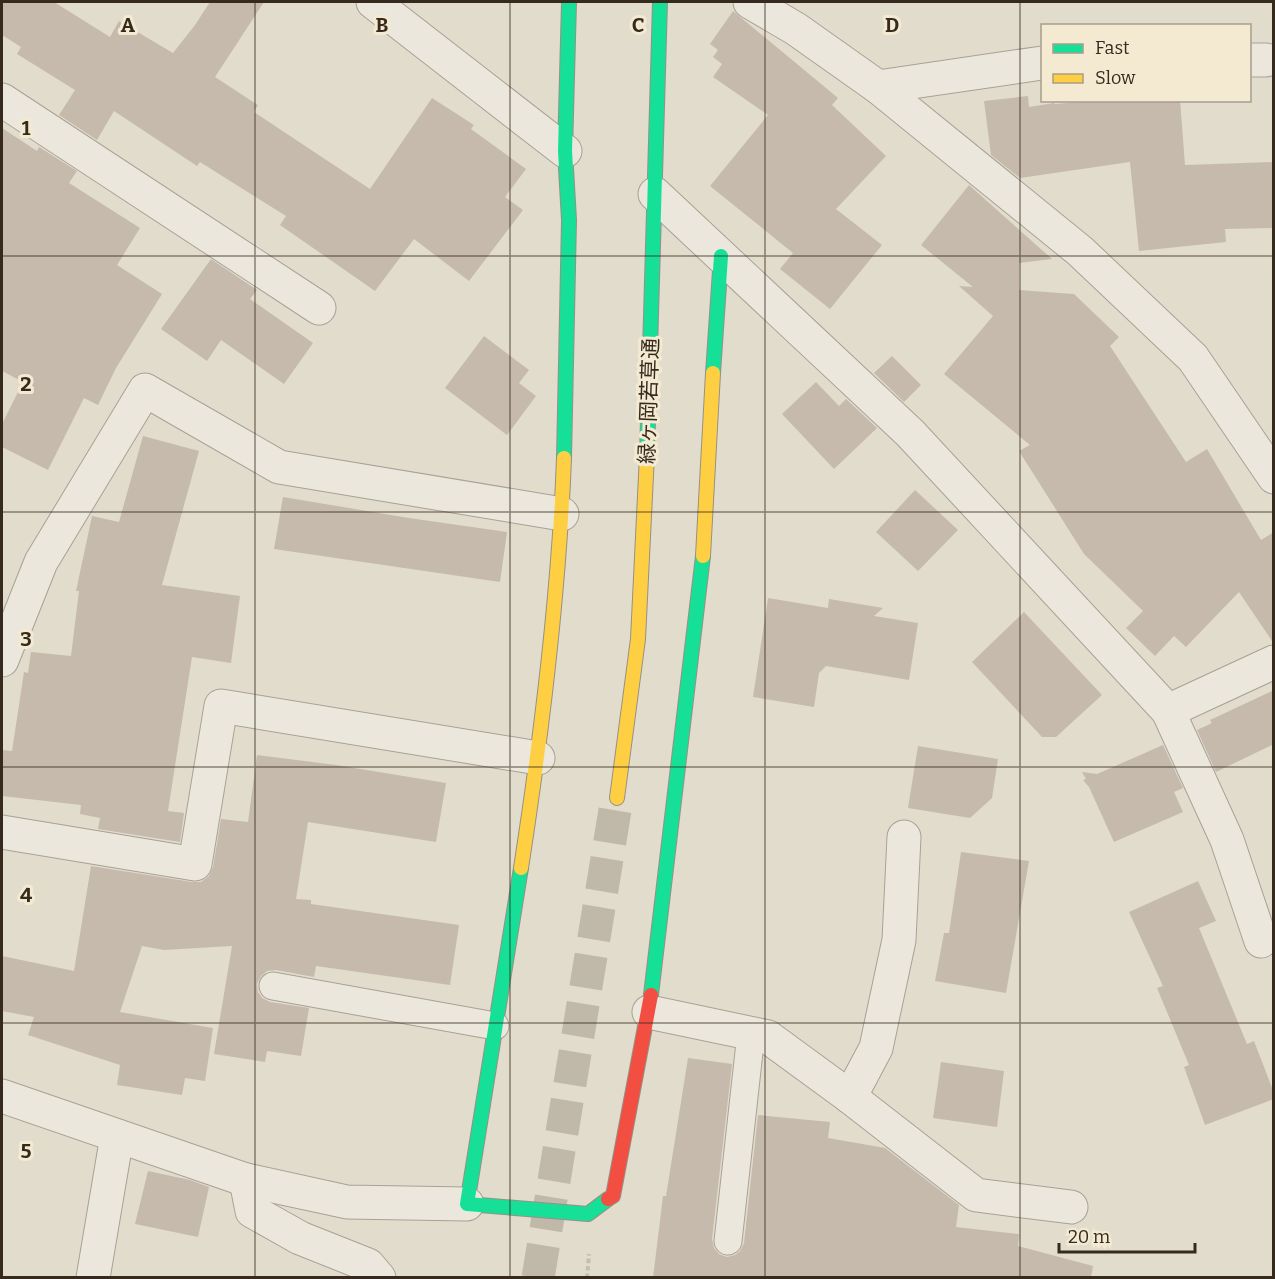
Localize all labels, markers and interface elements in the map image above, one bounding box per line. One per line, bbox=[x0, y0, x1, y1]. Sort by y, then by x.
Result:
text: A bbox=[121, 13, 136, 37]
text: B bbox=[376, 13, 389, 37]
text: C bbox=[632, 13, 644, 37]
text: D bbox=[885, 13, 899, 37]
legend bbox=[1041, 24, 1251, 102]
text: Fast bbox=[1095, 37, 1130, 59]
text: Slow bbox=[1095, 67, 1136, 89]
text: 1 bbox=[22, 116, 31, 140]
street label: 緑ヶ岡若草通 bbox=[634, 338, 664, 464]
text: 2 bbox=[20, 372, 32, 396]
text: 3 bbox=[20, 627, 32, 651]
text: 4 bbox=[20, 883, 32, 907]
text: 5 bbox=[21, 1139, 32, 1163]
scale bar bbox=[1059, 1216, 1196, 1254]
text: 20 m bbox=[1068, 1226, 1110, 1248]

